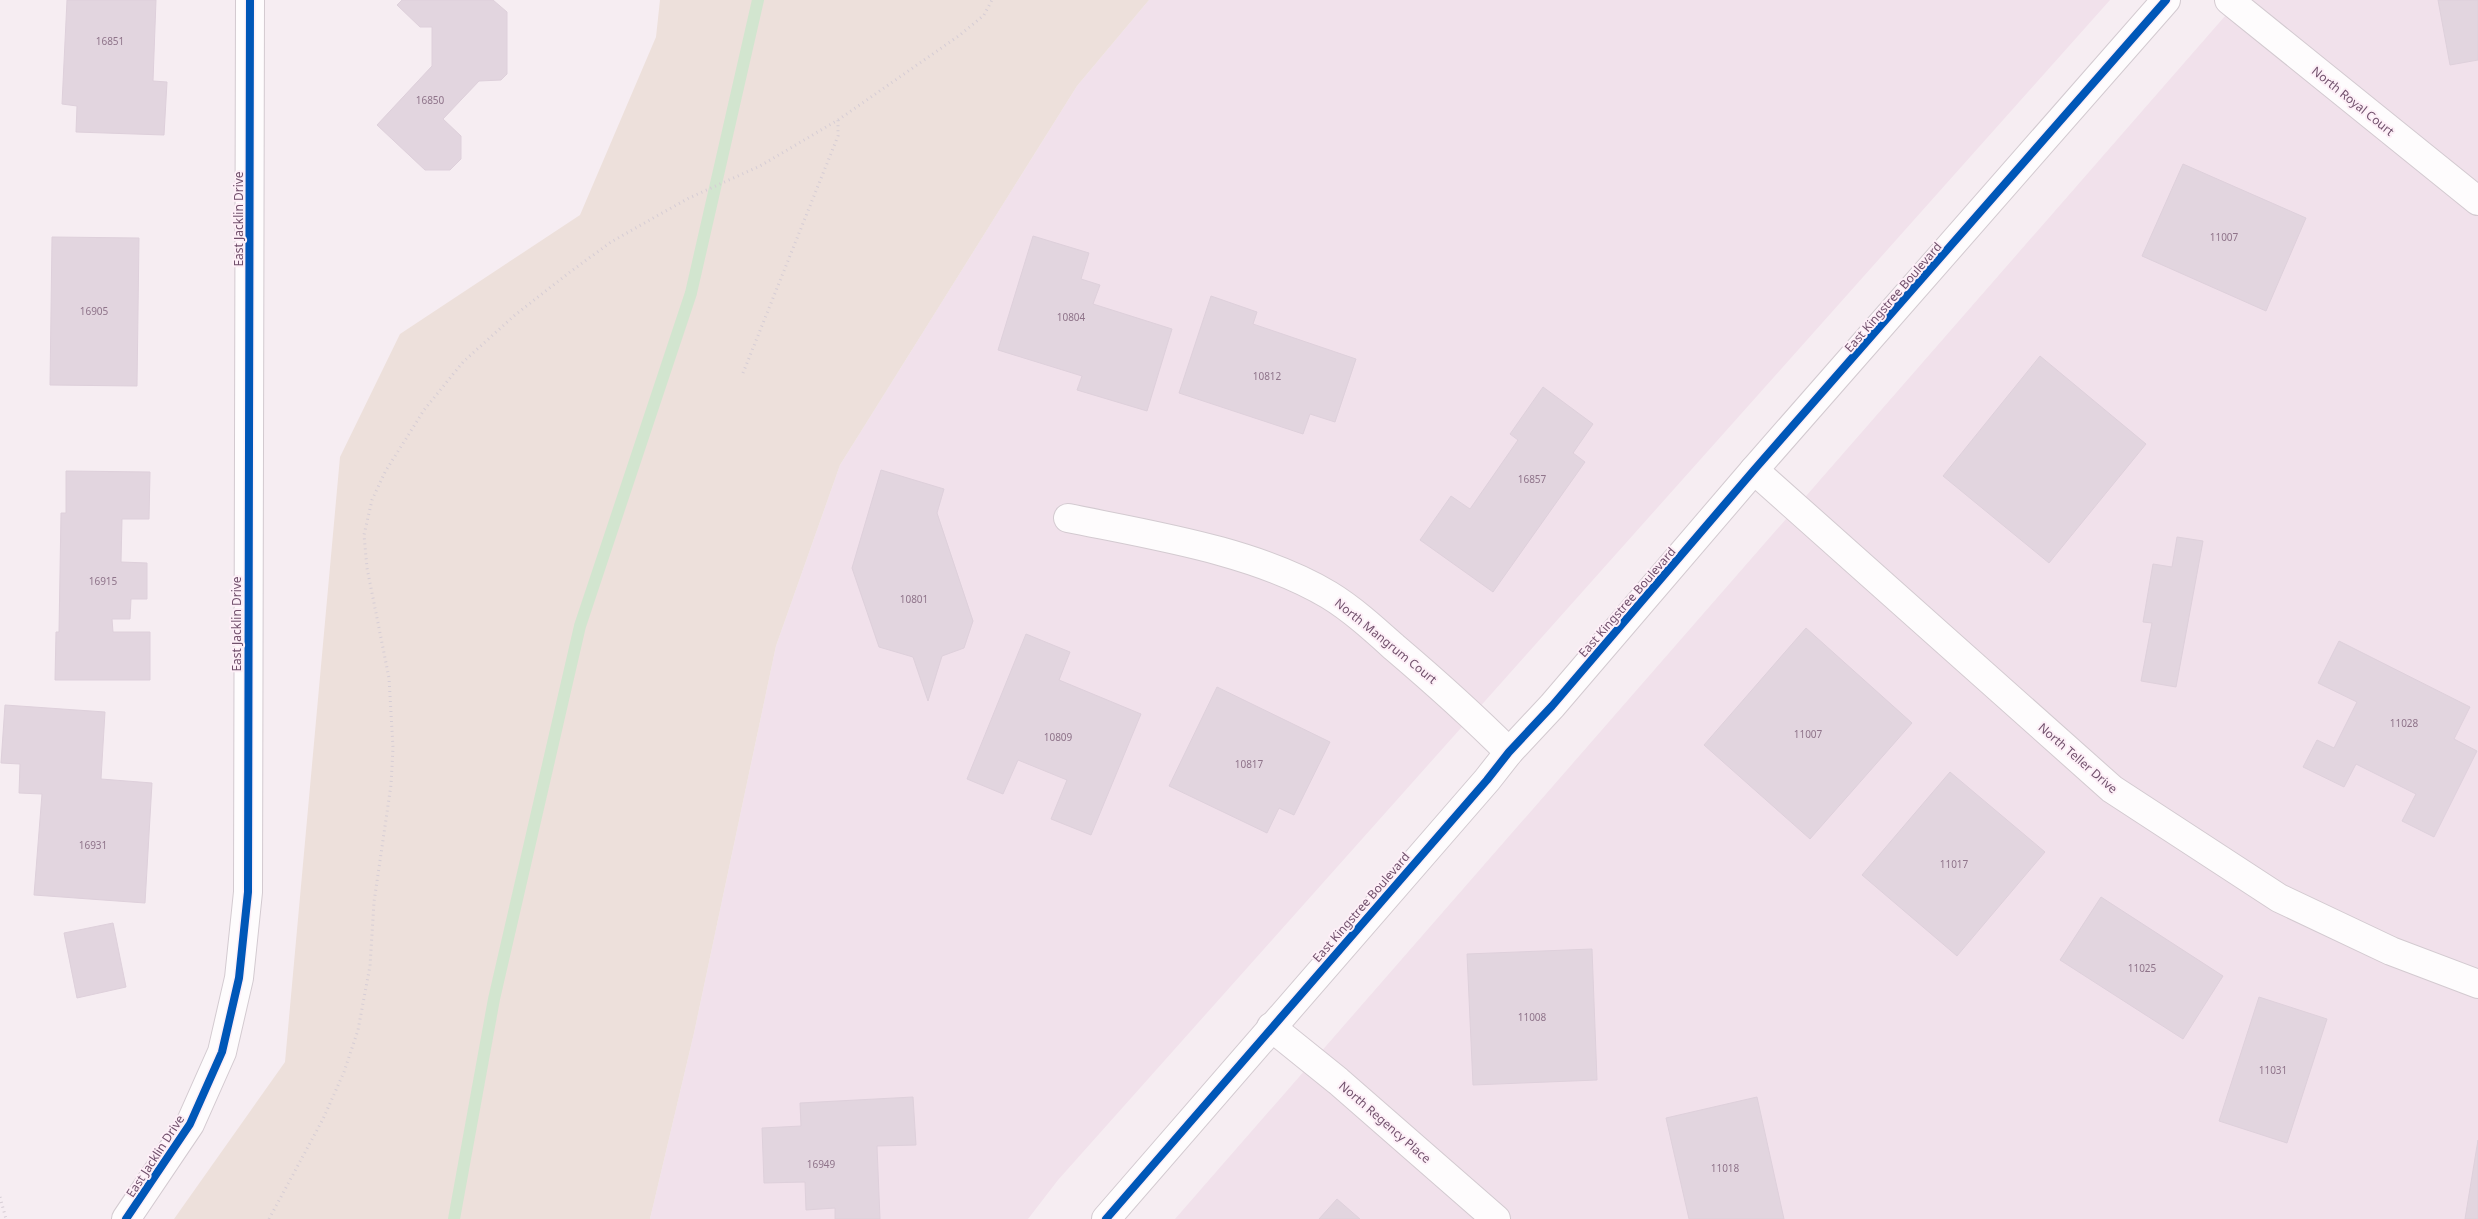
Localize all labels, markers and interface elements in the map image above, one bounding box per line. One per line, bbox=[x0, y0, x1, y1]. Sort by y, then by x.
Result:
house number: 16851 bbox=[96, 34, 124, 48]
street label: North Royal Court bbox=[2308, 63, 2398, 140]
house number: 16850 bbox=[416, 93, 445, 107]
street label: East Jacklin Drive bbox=[230, 171, 247, 267]
house number: 11007 bbox=[2210, 230, 2239, 244]
street label: East Kingstree Boulevard bbox=[1841, 238, 1945, 356]
house number: 16905 bbox=[80, 304, 109, 318]
house number: 10804 bbox=[1057, 310, 1086, 324]
house number: 10812 bbox=[1253, 369, 1282, 383]
house number: 16857 bbox=[1518, 472, 1547, 486]
street label: East Kingstree Boulevard bbox=[1575, 543, 1679, 661]
house number: 16915 bbox=[89, 574, 118, 588]
street label: East Jacklin Drive bbox=[228, 576, 245, 672]
house number: 10801 bbox=[900, 592, 928, 606]
street label: North Mangrum Court bbox=[1331, 594, 1441, 688]
house number: 11028 bbox=[2390, 716, 2419, 730]
street label: North Teller Drive bbox=[2035, 719, 2121, 797]
house number: 11007 bbox=[1794, 727, 1823, 741]
house number: 10809 bbox=[1044, 730, 1073, 744]
house number: 10817 bbox=[1235, 757, 1264, 771]
house number: 16931 bbox=[79, 838, 107, 852]
street label: East Kingstree Boulevard bbox=[1309, 848, 1413, 966]
house number: 11017 bbox=[1940, 857, 1969, 871]
house number: 11025 bbox=[2128, 961, 2157, 975]
house number: 11008 bbox=[1518, 1010, 1547, 1024]
house number: 11031 bbox=[2259, 1063, 2287, 1077]
street label: North Regency Place bbox=[1335, 1077, 1435, 1167]
street label: East Jacklin Drive bbox=[122, 1111, 188, 1201]
house number: 16949 bbox=[807, 1157, 836, 1171]
house number: 11018 bbox=[1711, 1161, 1740, 1175]

